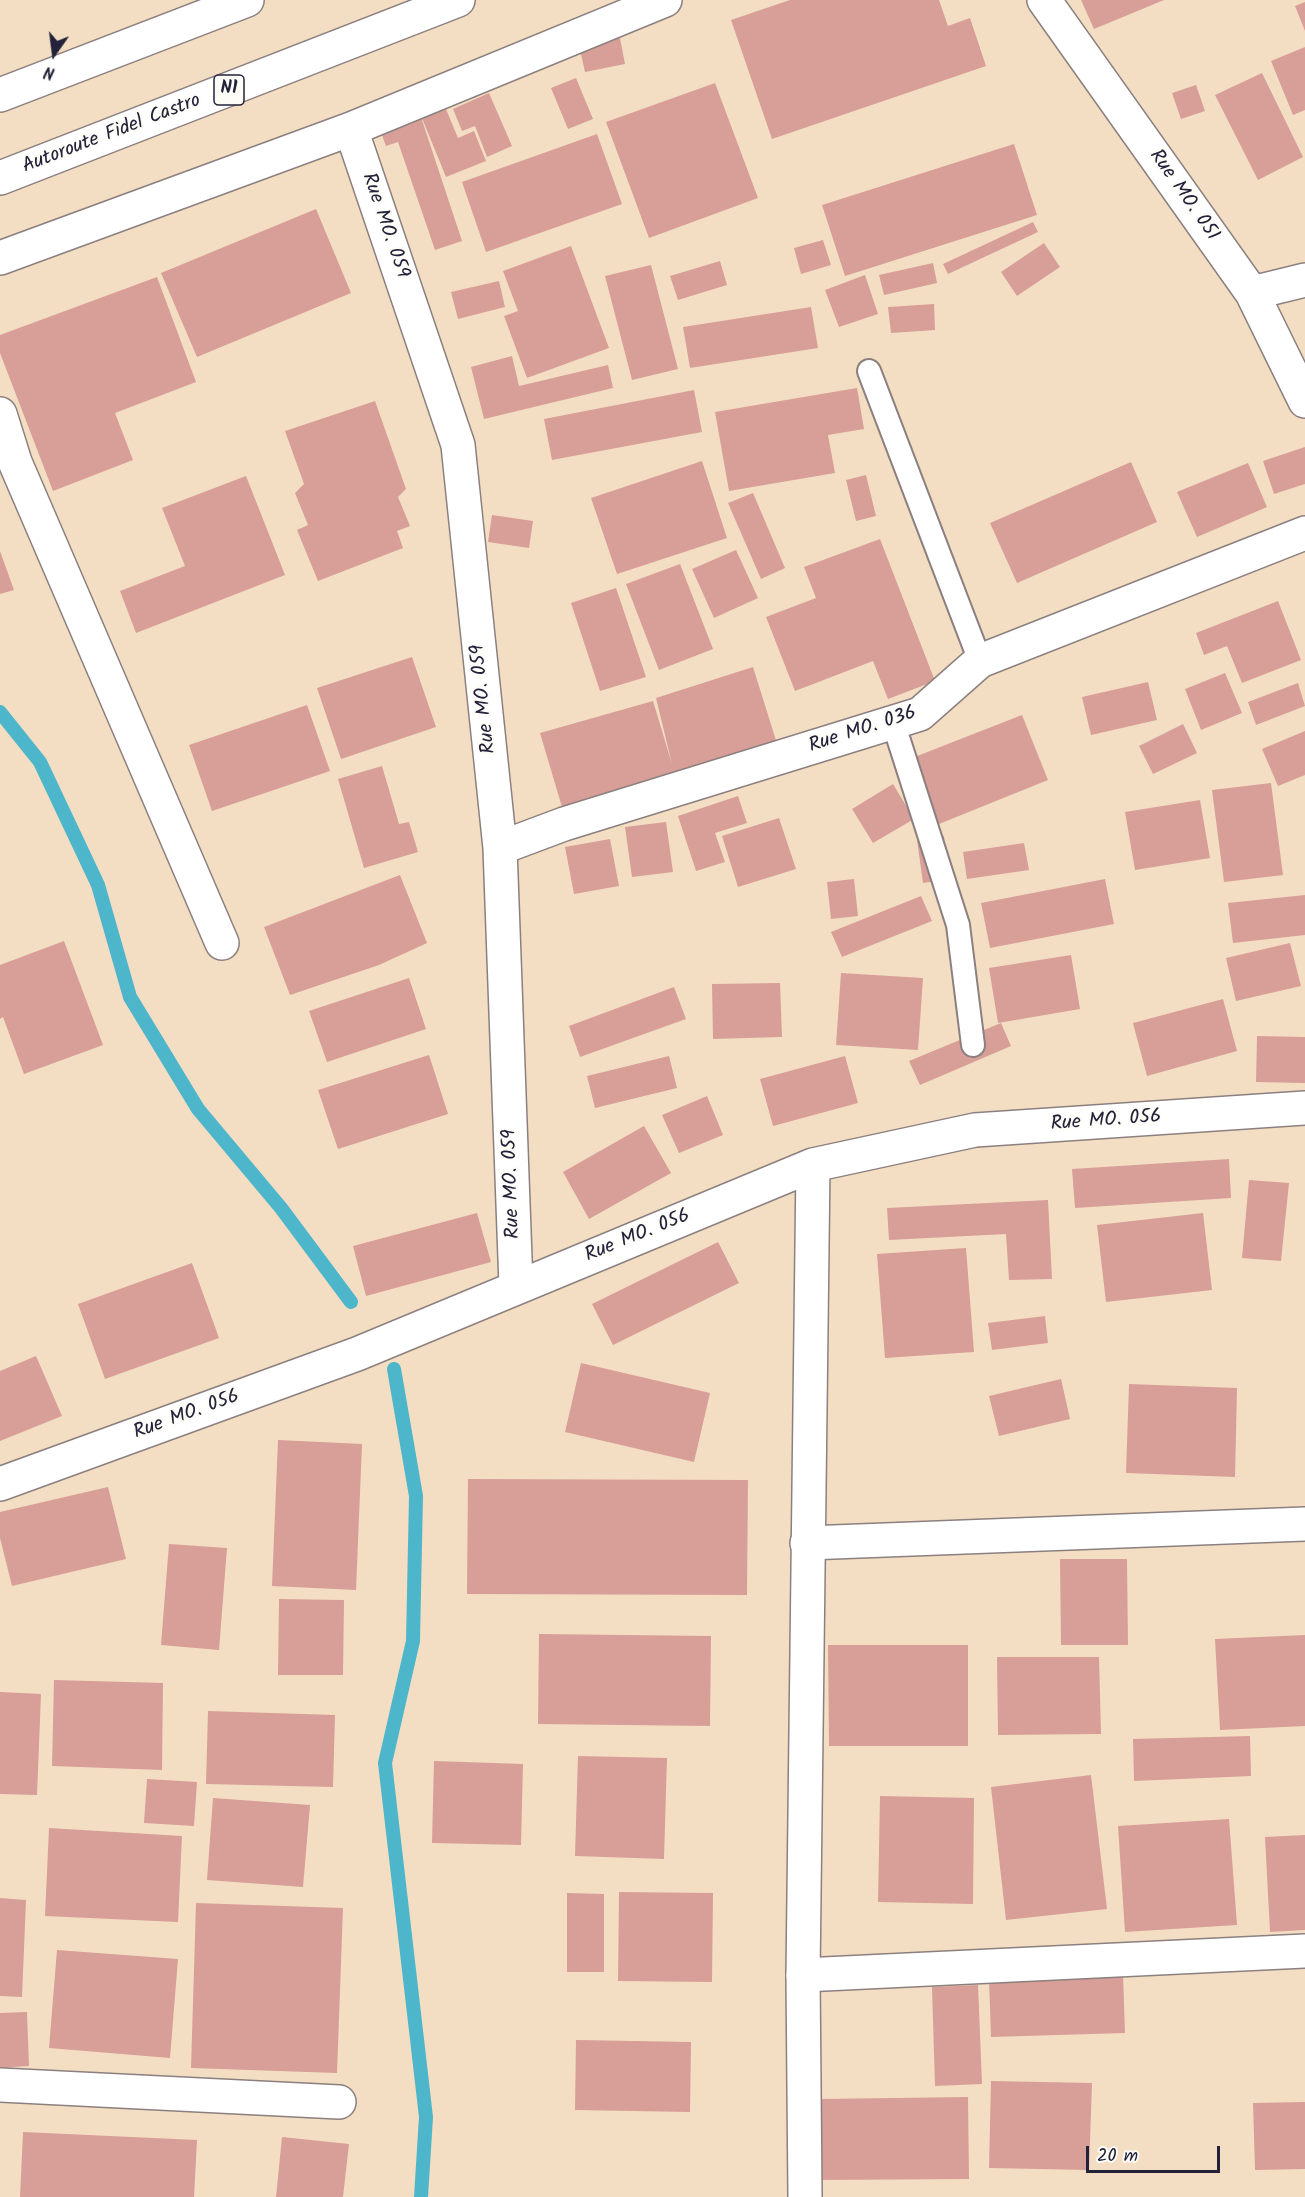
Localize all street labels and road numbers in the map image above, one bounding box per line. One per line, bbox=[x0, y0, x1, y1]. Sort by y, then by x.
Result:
road number: N1 bbox=[214, 75, 244, 105]
street label: Autoroute Fidel Castro bbox=[19, 90, 205, 180]
street label: Rue MO. 051 bbox=[1143, 146, 1223, 246]
street label: Rue MO. 059 bbox=[355, 170, 413, 282]
street label: Rue MO. 059 bbox=[467, 643, 503, 755]
street label: Rue MO. 036 bbox=[806, 702, 920, 760]
street label: Rue MO. 056 bbox=[1050, 1106, 1162, 1138]
street label: Rue MO. 059 bbox=[499, 1129, 527, 1239]
street label: Rue MO. 056 bbox=[582, 1205, 694, 1269]
street label: Rue MO. 056 bbox=[131, 1386, 243, 1446]

